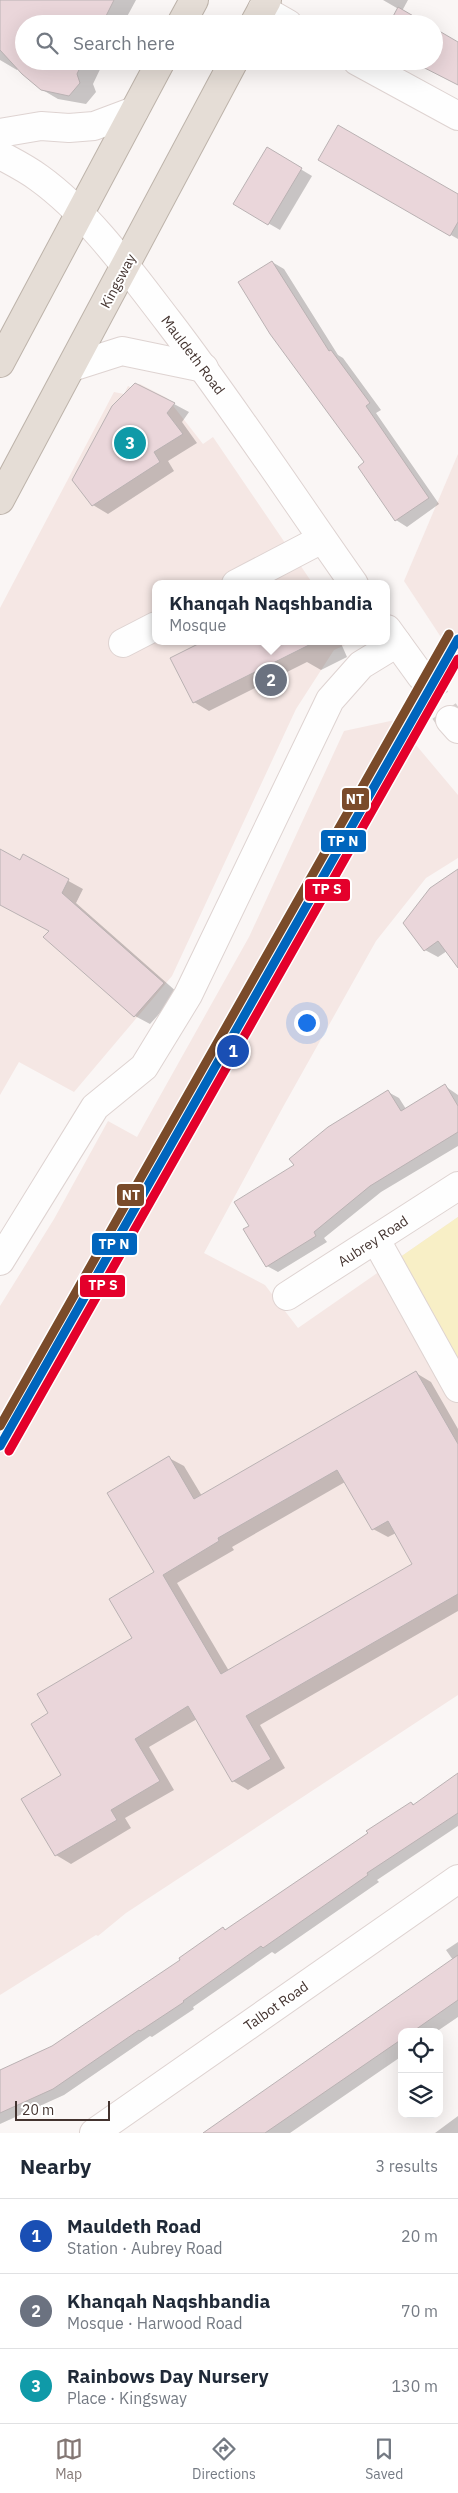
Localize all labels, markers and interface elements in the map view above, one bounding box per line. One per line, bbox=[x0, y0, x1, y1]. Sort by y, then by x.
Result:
search box bbox=[15, 15, 443, 70]
icon: search bbox=[33, 29, 61, 57]
text: Search here bbox=[73, 31, 175, 55]
street label: Kingsway bbox=[96, 251, 140, 311]
street label: Mauldeth Road bbox=[157, 312, 229, 398]
pin: 3 bbox=[114, 424, 146, 462]
popup bbox=[152, 580, 390, 645]
text: Khanqah Naqshbandia bbox=[169, 591, 373, 615]
text: Mosque bbox=[169, 615, 226, 635]
pin: 2 bbox=[255, 661, 287, 699]
line badge: NT bbox=[341, 787, 370, 811]
text: NT bbox=[346, 790, 364, 808]
line badge: TP N bbox=[320, 829, 367, 853]
text: TP N bbox=[328, 832, 358, 850]
line badge: TP S bbox=[304, 878, 351, 902]
text: TP S bbox=[312, 880, 342, 898]
your location bbox=[294, 1010, 320, 1036]
pin: 1 bbox=[217, 1032, 249, 1070]
line badge: NT bbox=[116, 1183, 145, 1207]
text: NT bbox=[122, 1186, 140, 1204]
street label: Aubrey Road bbox=[334, 1212, 412, 1270]
line badge: TP N bbox=[91, 1232, 138, 1256]
text: TP N bbox=[99, 1235, 129, 1253]
line badge: TP S bbox=[79, 1274, 126, 1298]
text: TP S bbox=[88, 1276, 118, 1294]
street label: Talbot Road bbox=[240, 1977, 312, 2035]
map controls bbox=[398, 2028, 443, 2118]
button: locate bbox=[398, 2028, 443, 2073]
button: layers bbox=[398, 2073, 443, 2118]
scale bar bbox=[15, 2098, 110, 2121]
text: 20 m bbox=[22, 2101, 54, 2119]
text: Nearby bbox=[20, 2152, 91, 2180]
text: 3 results bbox=[375, 2156, 438, 2176]
text: Mauldeth Road bbox=[67, 2214, 201, 2238]
text: 1 bbox=[31, 2226, 41, 2246]
text: 20 m bbox=[401, 2226, 438, 2246]
text: Station · Aubrey Road bbox=[67, 2238, 223, 2258]
text: Khanqah Naqshbandia bbox=[67, 2289, 270, 2313]
text: 2 bbox=[31, 2301, 41, 2321]
text: 70 m bbox=[401, 2301, 438, 2321]
text: Mosque · Harwood Road bbox=[67, 2313, 242, 2333]
text: Rainbows Day Nursery bbox=[67, 2364, 269, 2388]
text: 3 bbox=[31, 2376, 41, 2396]
text: 130 m bbox=[391, 2376, 438, 2396]
text: Place · Kingsway bbox=[67, 2388, 187, 2408]
tab: Map bbox=[55, 2435, 83, 2483]
tab: Directions bbox=[192, 2435, 256, 2483]
tab: Saved bbox=[365, 2435, 403, 2483]

